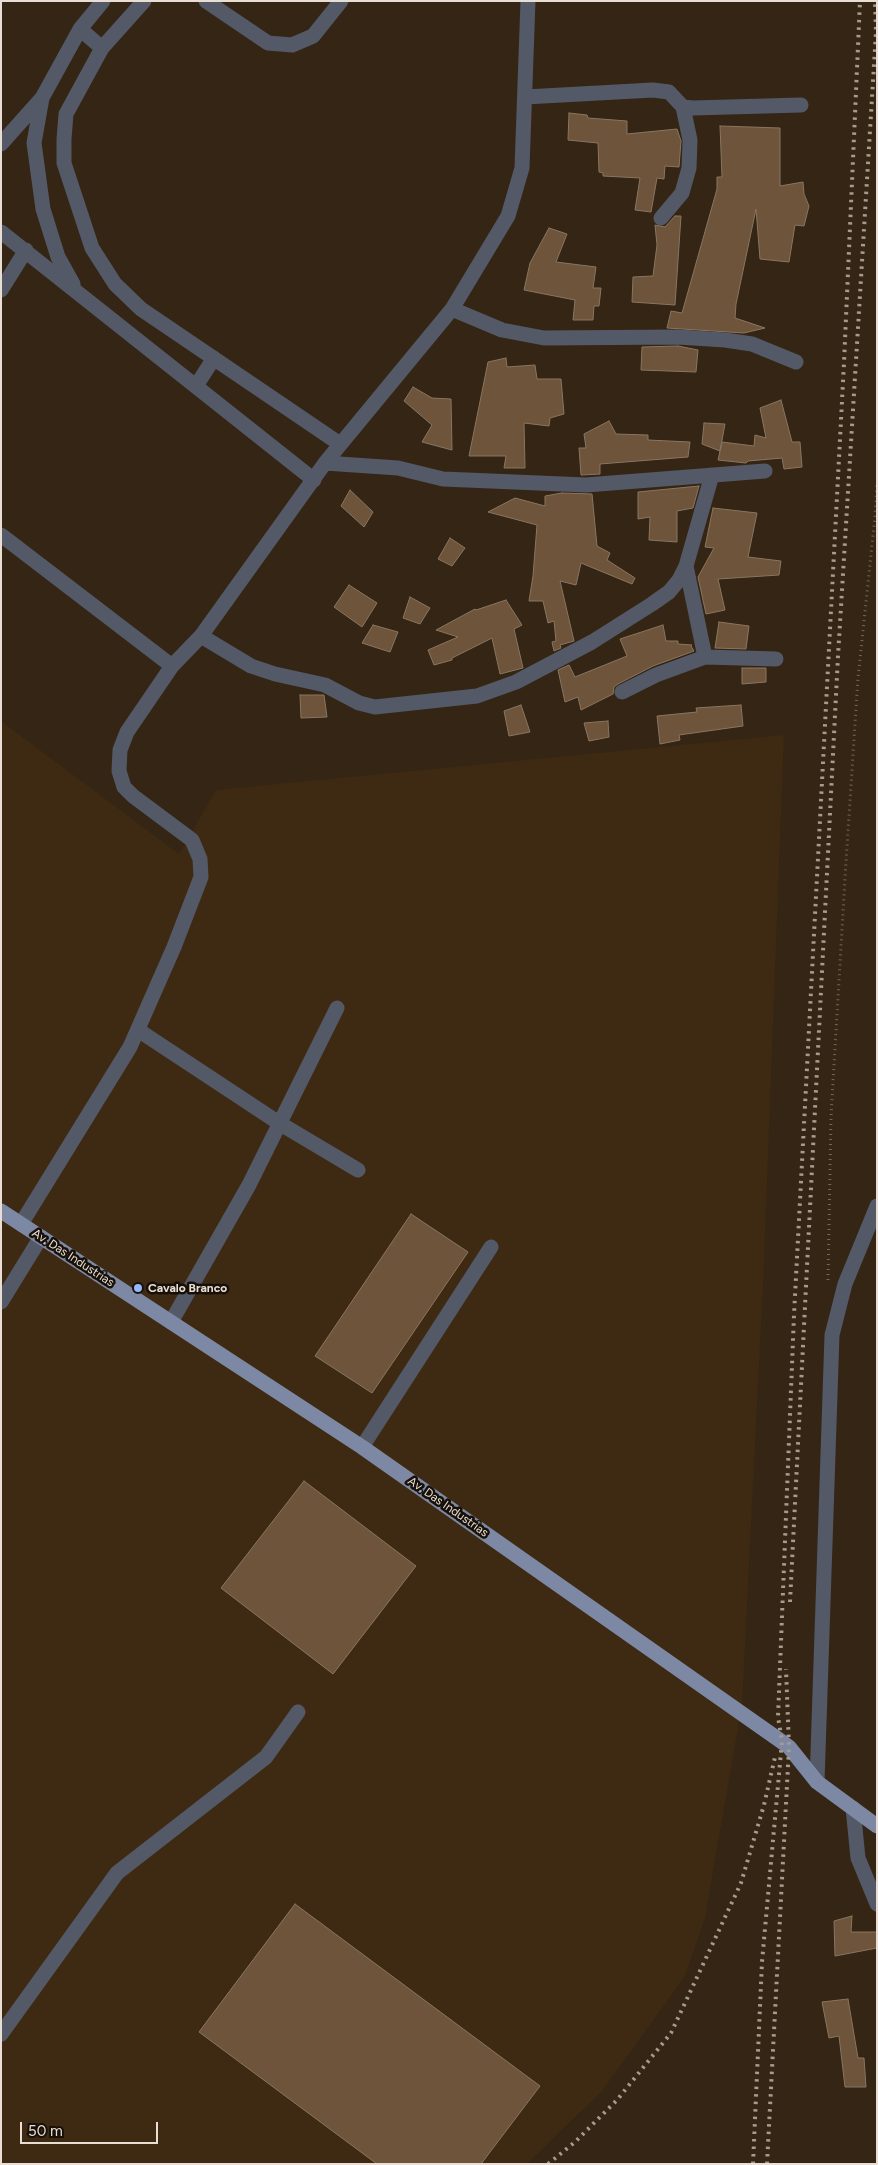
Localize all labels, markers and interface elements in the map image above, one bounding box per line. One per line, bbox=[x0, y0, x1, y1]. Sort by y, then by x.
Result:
street label: Av. Das Industrias bbox=[29, 1226, 117, 1290]
place label: Cavalo Branco bbox=[148, 1281, 227, 1295]
marker: Cavalo Branco bbox=[132, 1282, 144, 1294]
street label: Av. Das Industrias bbox=[405, 1474, 491, 1540]
scale bar bbox=[22, 2112, 160, 2144]
text: 50 m bbox=[28, 2122, 63, 2140]

